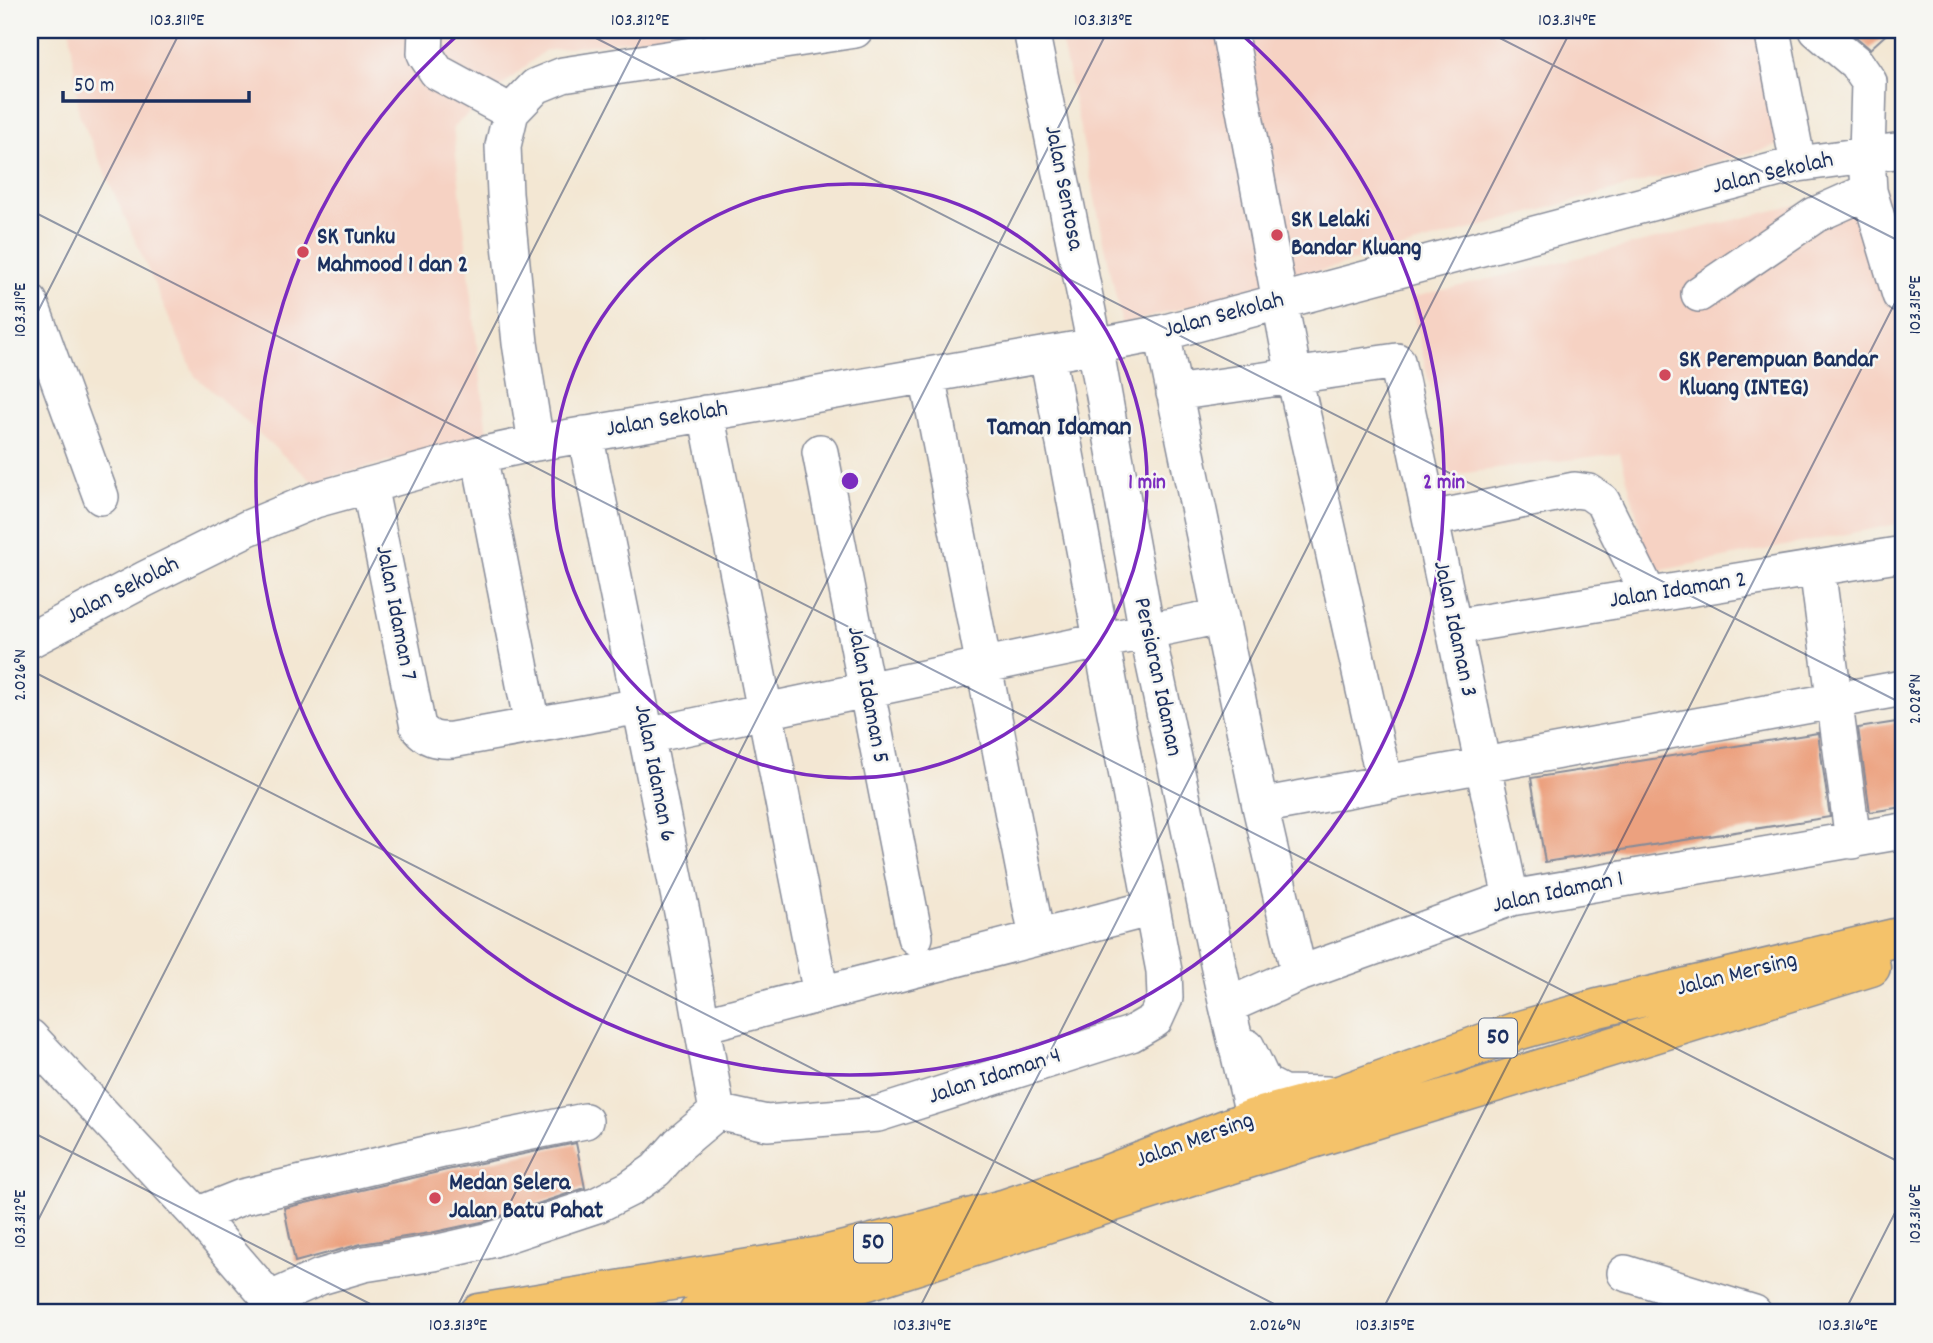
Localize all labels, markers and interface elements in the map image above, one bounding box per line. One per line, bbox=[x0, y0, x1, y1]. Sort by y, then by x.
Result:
text: 103.311°E bbox=[150, 9, 204, 34]
text: 103.312°E bbox=[611, 9, 669, 34]
text: 103.313°E bbox=[1074, 9, 1132, 34]
text: 103.314°E bbox=[1538, 9, 1596, 34]
scale bar bbox=[63, 60, 248, 104]
text: 50 m bbox=[74, 72, 114, 102]
street label: Jalan Sentosa bbox=[1034, 123, 1092, 254]
street label: Jalan Sekolah bbox=[1709, 144, 1837, 204]
place label: SK Lelaki Bandar Kluang bbox=[1291, 204, 1422, 266]
place label: SK Tunku Mahmood 1 dan 2 bbox=[317, 221, 468, 283]
marker: SK Lelaki Bandar Kluang bbox=[1269, 227, 1285, 243]
marker: SK Tunku Mahmood 1 dan 2 bbox=[295, 244, 311, 260]
text: 103.315°E bbox=[1904, 276, 1929, 334]
text: 103.311°E bbox=[9, 283, 34, 337]
street label: Jalan Sekolah bbox=[1160, 284, 1288, 348]
place label: SK Perempuan Bandar Kluang (INTEG) bbox=[1679, 344, 1879, 406]
marker: SK Perempuan Bandar Kluang (INTEG) bbox=[1657, 367, 1673, 383]
street label: Jalan Sekolah bbox=[603, 393, 731, 447]
district label: Taman Idaman bbox=[986, 410, 1132, 447]
centre of rings bbox=[838, 469, 862, 493]
text: 1 min bbox=[1128, 469, 1166, 499]
text: 2 min bbox=[1423, 469, 1465, 499]
street label: Jalan Idaman 7 bbox=[365, 543, 425, 683]
street label: Jalan Sekolah bbox=[60, 548, 186, 634]
street label: Jalan Idaman 3 bbox=[1423, 558, 1485, 700]
street label: Jalan Idaman 2 bbox=[1607, 563, 1749, 619]
street label: Persiaran Idaman bbox=[1124, 594, 1190, 760]
street label: Jalan Idaman 5 bbox=[837, 624, 897, 766]
text: 2.026°N bbox=[9, 649, 34, 701]
text: 2.028°N bbox=[1904, 674, 1929, 724]
street label: Jalan Idaman 6 bbox=[624, 701, 684, 845]
street label: Jalan Idaman 1 bbox=[1489, 863, 1627, 923]
street label: Jalan Mersing bbox=[1673, 944, 1801, 1006]
road number: 50 bbox=[1479, 1018, 1517, 1058]
street label: Jalan Idaman 4 bbox=[924, 1040, 1066, 1114]
street label: Jalan Mersing bbox=[1131, 1104, 1259, 1178]
place label: Medan Selera Jalan Batu Pahat bbox=[449, 1167, 603, 1229]
text: 103.316°E bbox=[1904, 1184, 1929, 1244]
text: 103.312°E bbox=[9, 1190, 34, 1248]
marker: Medan Selera Jalan Batu Pahat bbox=[427, 1190, 443, 1206]
road number: 50 bbox=[854, 1224, 892, 1262]
text: 103.313°E bbox=[429, 1314, 487, 1339]
text: 103.314°E bbox=[893, 1314, 951, 1339]
text: 2.026°N bbox=[1249, 1314, 1301, 1339]
text: 103.315°E bbox=[1356, 1314, 1414, 1339]
text: 103.316°E bbox=[1818, 1314, 1878, 1339]

